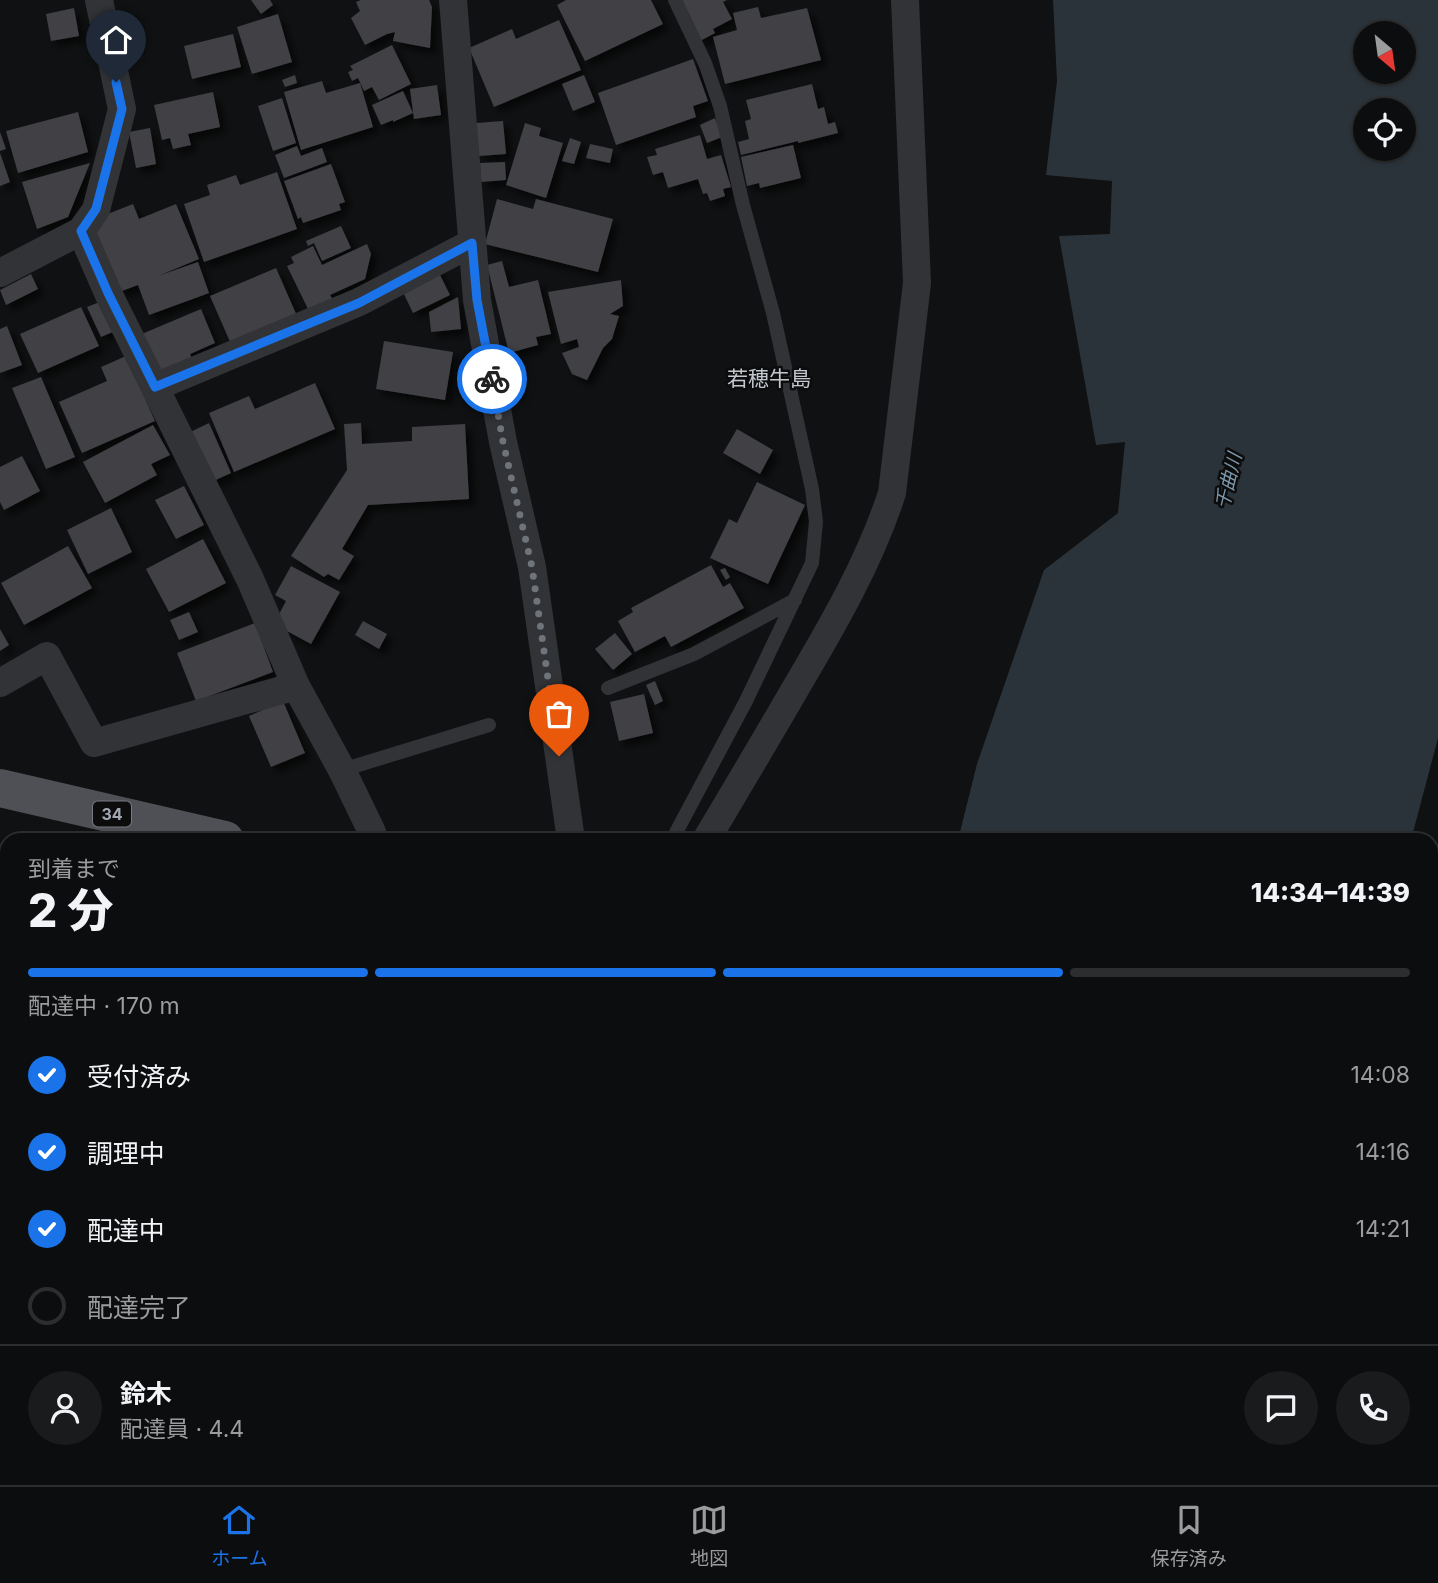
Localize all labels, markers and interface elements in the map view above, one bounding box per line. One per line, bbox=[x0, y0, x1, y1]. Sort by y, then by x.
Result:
pin bbox=[86, 10, 146, 82]
icon: home bbox=[97, 21, 135, 59]
north arrow bbox=[1353, 21, 1416, 84]
map controls bbox=[1353, 21, 1416, 161]
button: locate bbox=[1353, 98, 1416, 161]
courier bbox=[457, 344, 527, 414]
icon: bike bbox=[473, 360, 511, 398]
district label: 若穂牛島 bbox=[727, 366, 811, 391]
water label: 千曲川 bbox=[1210, 449, 1247, 512]
pin bbox=[529, 684, 589, 756]
icon: bag bbox=[540, 695, 578, 733]
road number: 34 bbox=[93, 802, 131, 827]
text: 到着まで bbox=[28, 855, 120, 883]
text: 14:34–14:39 bbox=[1251, 877, 1410, 908]
text: 2 分 bbox=[28, 882, 113, 938]
text: 配達中 · 170 m bbox=[28, 992, 180, 1020]
icon: check bbox=[28, 1056, 66, 1094]
text: 受付済み bbox=[87, 1061, 191, 1092]
text: 14:08 bbox=[1350, 1061, 1410, 1089]
icon: check bbox=[28, 1133, 66, 1171]
text: 調理中 bbox=[87, 1138, 165, 1169]
text: 14:16 bbox=[1356, 1138, 1410, 1166]
icon: check bbox=[28, 1210, 66, 1248]
text: 配達中 bbox=[87, 1215, 165, 1246]
text: 14:21 bbox=[1356, 1215, 1410, 1243]
text: 配達完了 bbox=[87, 1292, 191, 1323]
button: person bbox=[28, 1371, 102, 1445]
button: chat bbox=[1244, 1371, 1318, 1445]
button: phone bbox=[1336, 1371, 1410, 1445]
text: 鈴木 bbox=[120, 1378, 172, 1409]
text: 配達員 · 4.4 bbox=[120, 1415, 244, 1443]
tab: ホーム bbox=[211, 1501, 268, 1570]
tab: 地図 bbox=[690, 1501, 728, 1570]
tab: 保存済み bbox=[1151, 1501, 1227, 1570]

